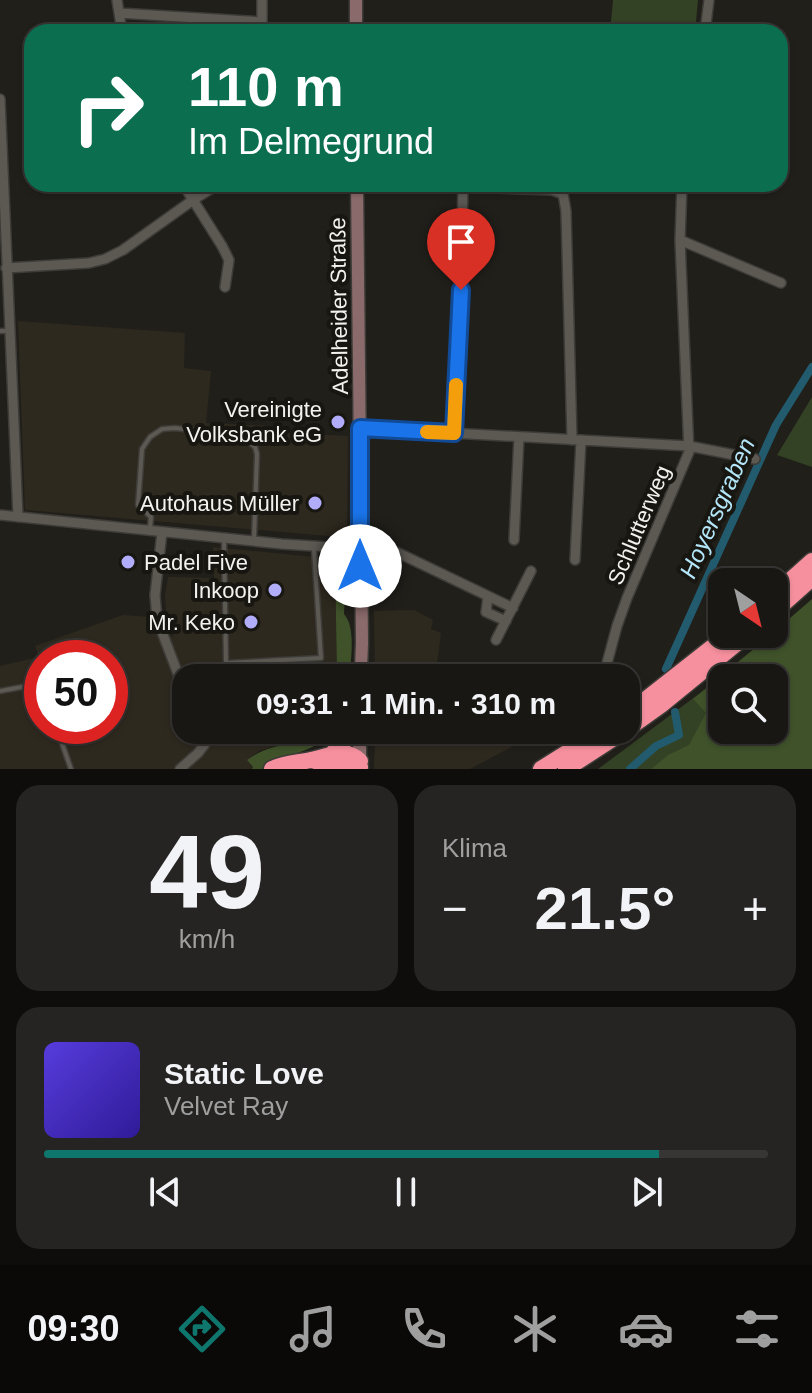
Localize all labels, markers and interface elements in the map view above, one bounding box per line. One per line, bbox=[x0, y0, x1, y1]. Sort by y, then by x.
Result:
text: 110 m bbox=[188, 55, 344, 118]
icon: right bbox=[56, 56, 160, 160]
text: Im Delmegrund bbox=[188, 121, 434, 162]
pin bbox=[427, 208, 495, 290]
street label: Adelheider Straße bbox=[325, 217, 353, 395]
icon: arrive bbox=[439, 220, 483, 264]
place label: Vereinigte Volksbank eG bbox=[186, 397, 322, 447]
marker: Vereinigte Volksbank eG bbox=[329, 413, 347, 431]
water label: Hoyersgraben bbox=[674, 434, 760, 582]
street label: Schlutterweg bbox=[603, 462, 675, 588]
place label: Autohaus Müller bbox=[140, 491, 299, 516]
marker: Autohaus Müller bbox=[306, 494, 324, 512]
position arrow bbox=[318, 524, 402, 608]
place label: Padel Five bbox=[144, 550, 248, 575]
marker: Padel Five bbox=[119, 553, 137, 571]
north arrow bbox=[708, 568, 788, 648]
map controls bbox=[708, 568, 788, 744]
place label: Inkoop bbox=[193, 578, 259, 603]
marker: Inkoop bbox=[266, 581, 284, 599]
place label: Mr. Keko bbox=[148, 610, 235, 635]
marker: Mr. Keko bbox=[242, 613, 260, 631]
speed limit sign: 50 bbox=[24, 640, 128, 744]
button: search bbox=[708, 664, 788, 744]
text: 09:31 · 1 Min. · 310 m bbox=[256, 687, 556, 720]
text: 49 bbox=[149, 814, 265, 930]
text: Klima bbox=[442, 833, 507, 863]
text: 21.5° bbox=[535, 875, 675, 942]
text: − bbox=[442, 884, 468, 933]
text: + bbox=[742, 884, 768, 933]
text: km/h bbox=[179, 924, 235, 954]
text: Static Love bbox=[164, 1057, 324, 1090]
text: Velvet Ray bbox=[164, 1091, 288, 1121]
icon: previous bbox=[143, 1170, 187, 1214]
icon: pause bbox=[384, 1170, 428, 1214]
icon: next bbox=[625, 1170, 669, 1214]
icon: directions bbox=[174, 1301, 230, 1357]
icon: music bbox=[285, 1301, 341, 1357]
icon: phone bbox=[396, 1301, 452, 1357]
icon: climate bbox=[507, 1301, 563, 1357]
icon: car bbox=[618, 1301, 674, 1357]
icon: filters bbox=[729, 1301, 785, 1357]
text: 09:30 bbox=[27, 1308, 120, 1349]

